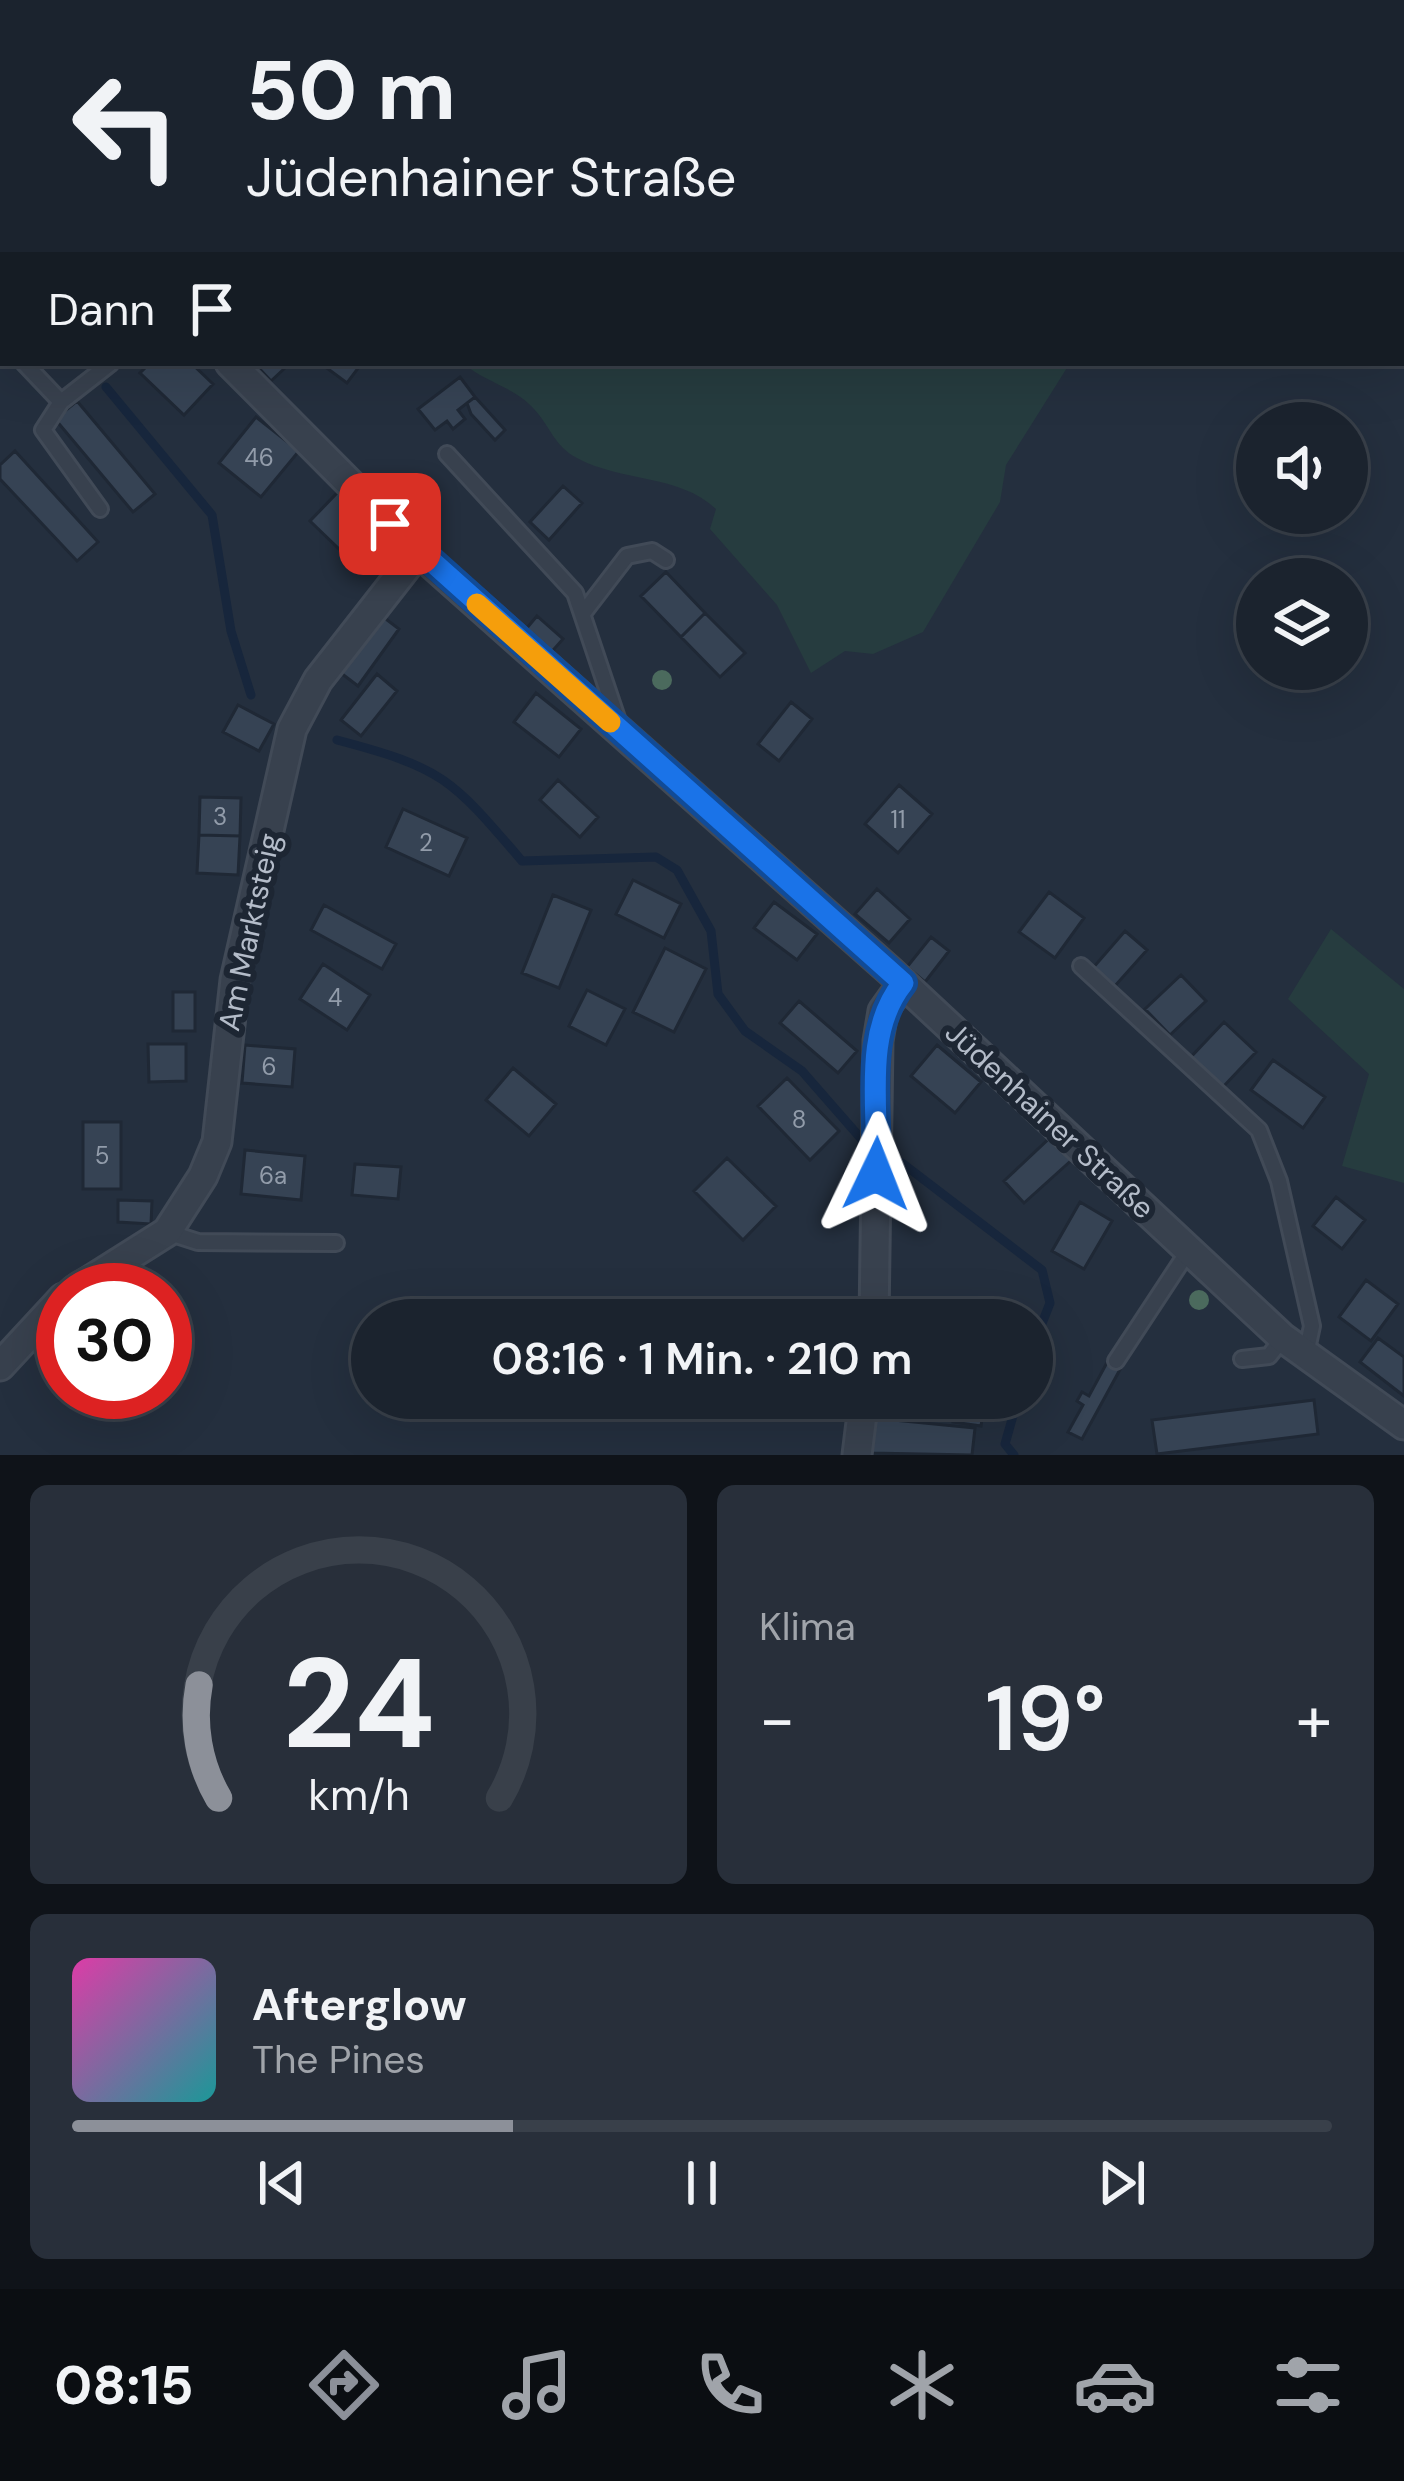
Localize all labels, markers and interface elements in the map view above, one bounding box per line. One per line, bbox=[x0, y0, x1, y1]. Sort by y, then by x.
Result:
text: 50 m bbox=[246, 36, 456, 145]
icon: left bbox=[48, 48, 204, 204]
text: Jüdenhainer Straße bbox=[246, 142, 736, 213]
icon: arrive bbox=[179, 276, 245, 342]
text: Dann bbox=[48, 280, 155, 339]
map controls bbox=[1236, 402, 1368, 690]
button: sound bbox=[1236, 402, 1368, 534]
house number: 46 bbox=[244, 442, 274, 473]
pin bbox=[339, 473, 441, 575]
icon: arrive bbox=[357, 491, 423, 557]
button: layers bbox=[1236, 558, 1368, 690]
house number: 3 bbox=[213, 801, 227, 832]
house number: 11 bbox=[891, 804, 905, 835]
house number: 2 bbox=[419, 827, 433, 858]
street label: Am Marktsteig bbox=[209, 830, 289, 1034]
house number: 4 bbox=[328, 982, 342, 1013]
street label: Jüdenhainer Straße bbox=[937, 1013, 1163, 1227]
house number: 6 bbox=[261, 1051, 277, 1082]
house number: 8 bbox=[792, 1104, 806, 1135]
position arrow bbox=[813, 1111, 939, 1237]
house number: 5 bbox=[95, 1140, 109, 1171]
house number: 6a bbox=[259, 1160, 287, 1191]
speed limit sign: 30 bbox=[36, 1263, 192, 1419]
text: 08:16 · 1 Min. · 210 m bbox=[492, 1329, 912, 1388]
text: Klima bbox=[759, 1601, 856, 1652]
text: 24 bbox=[282, 1623, 435, 1786]
text: 19° bbox=[985, 1661, 1106, 1778]
text: − bbox=[759, 1677, 795, 1762]
text: + bbox=[1296, 1677, 1332, 1762]
text: km/h bbox=[308, 1766, 409, 1822]
text: Afterglow bbox=[252, 1975, 467, 2034]
text: The Pines bbox=[252, 2034, 425, 2085]
icon: previous bbox=[249, 2150, 315, 2216]
icon: pause bbox=[669, 2150, 735, 2216]
icon: next bbox=[1089, 2150, 1155, 2216]
icon: directions bbox=[302, 2343, 386, 2427]
icon: music bbox=[495, 2343, 579, 2427]
icon: phone bbox=[688, 2343, 772, 2427]
icon: climate bbox=[880, 2343, 964, 2427]
icon: car bbox=[1073, 2343, 1157, 2427]
icon: filters bbox=[1266, 2343, 1350, 2427]
text: 08:15 bbox=[54, 2350, 194, 2421]

